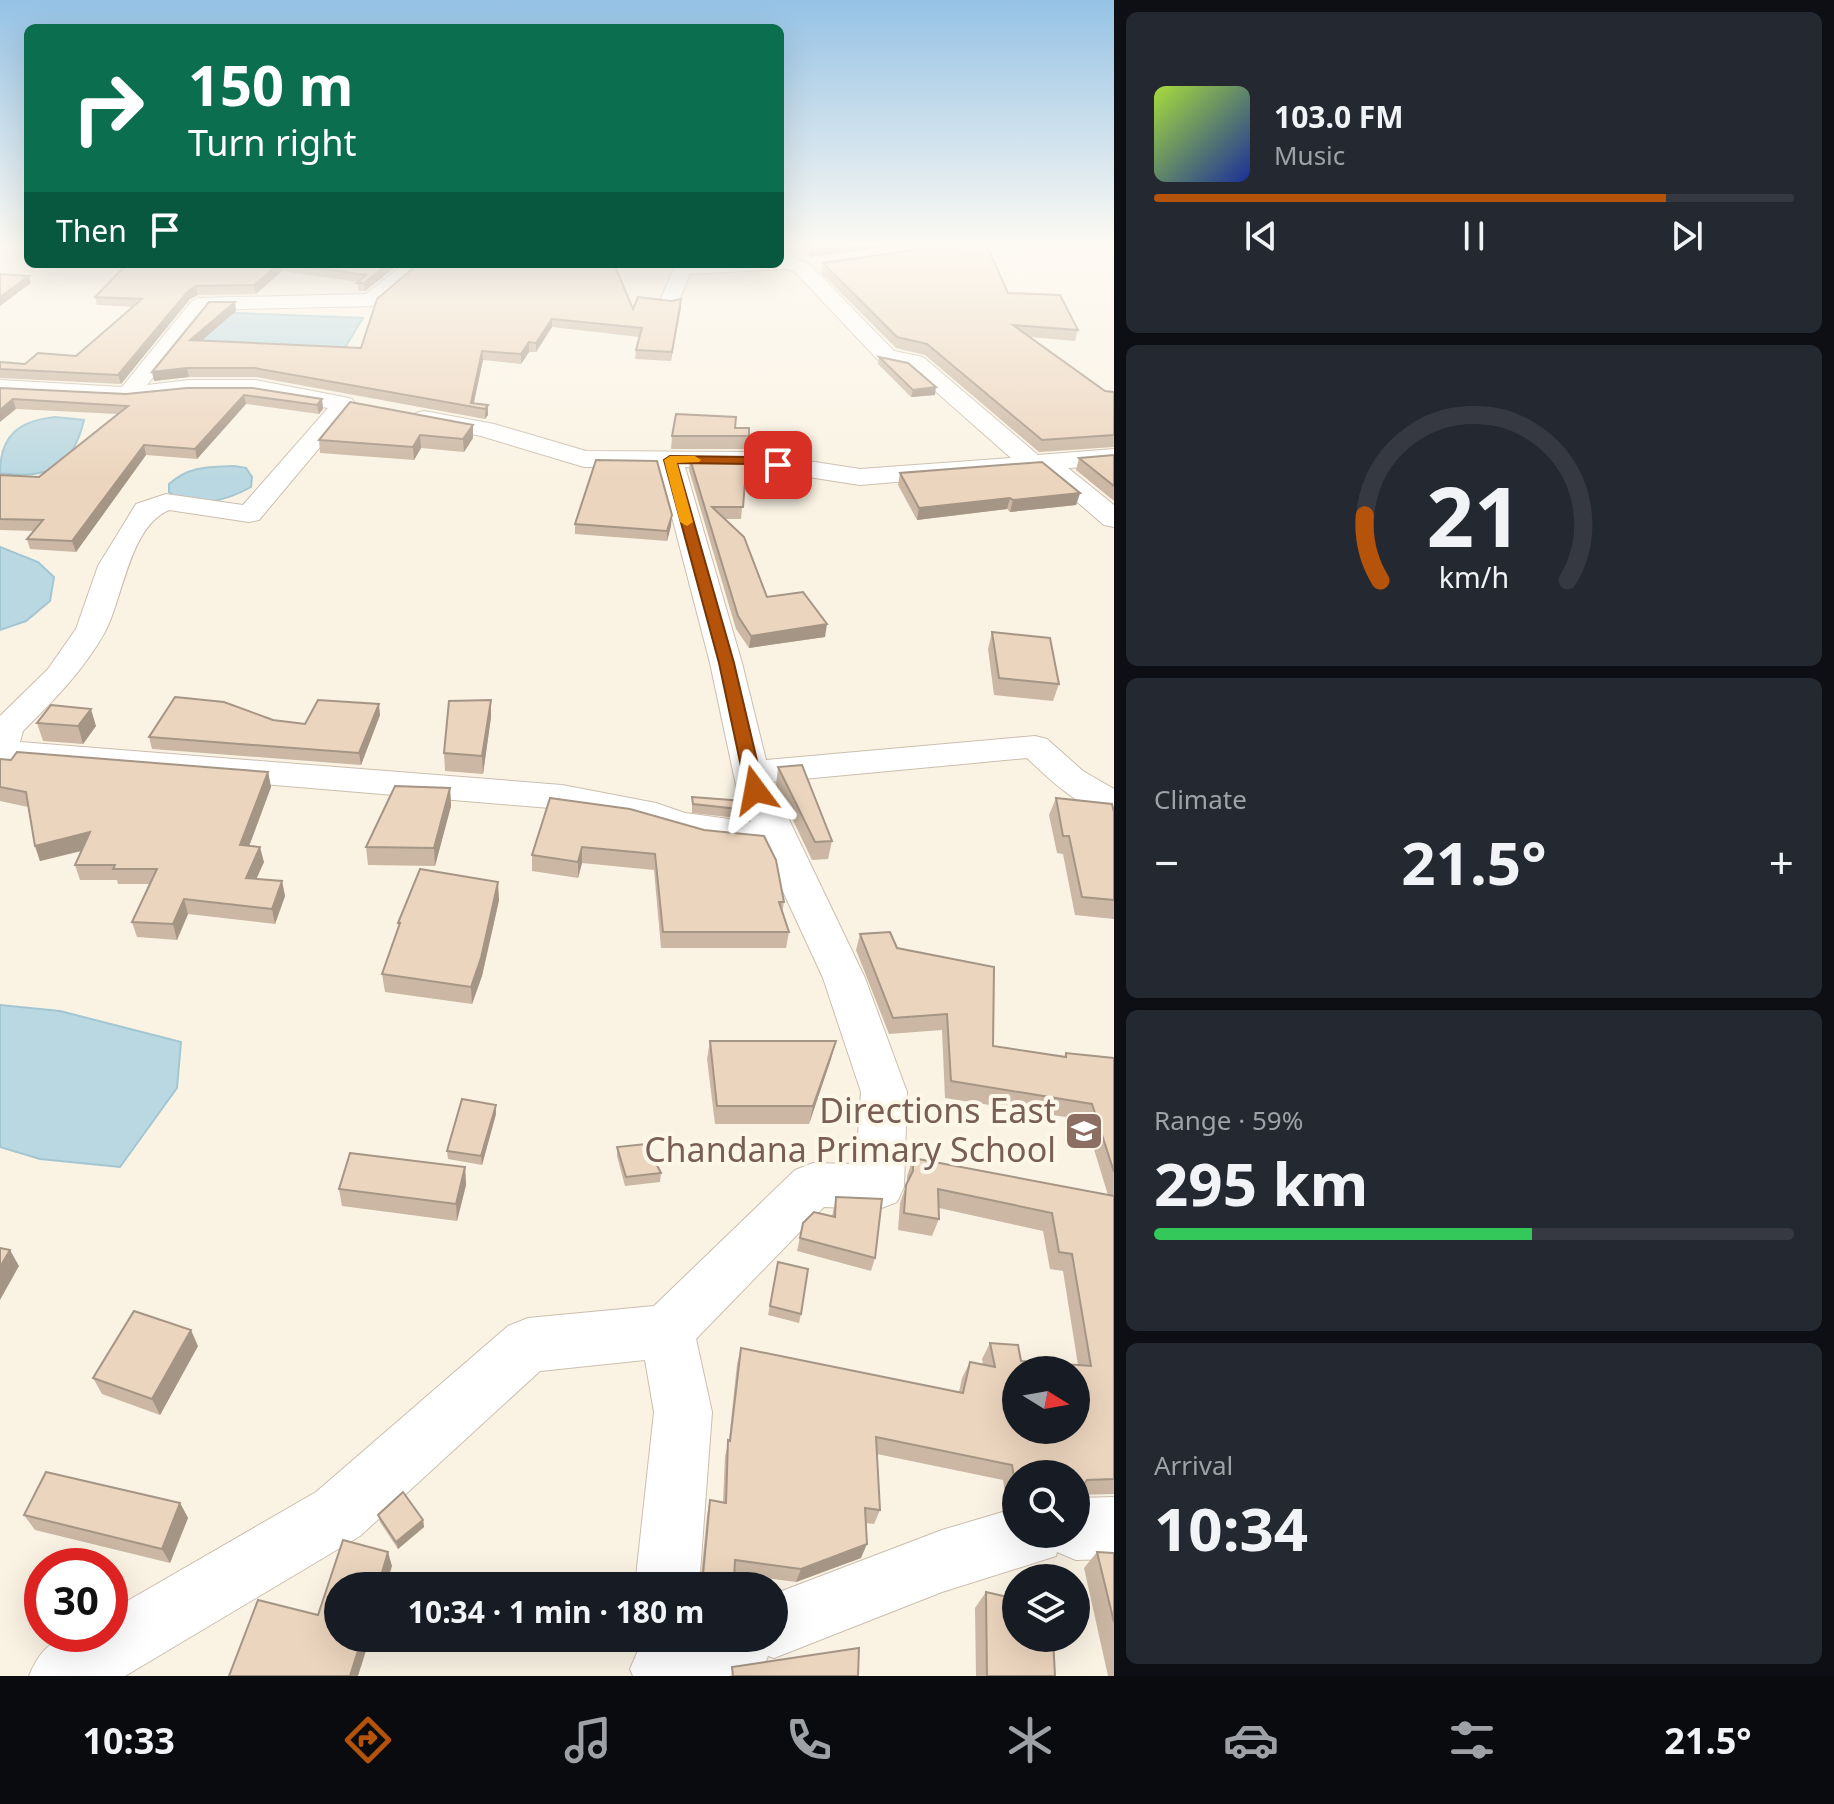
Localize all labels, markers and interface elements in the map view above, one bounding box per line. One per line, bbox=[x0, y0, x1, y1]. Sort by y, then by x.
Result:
text: 150 m bbox=[188, 46, 353, 122]
icon: right bbox=[56, 56, 160, 160]
text: 103.0 FM bbox=[1274, 96, 1404, 137]
text: Turn right bbox=[188, 118, 356, 167]
text: Music bbox=[1274, 137, 1345, 173]
icon: arrive bbox=[143, 208, 187, 252]
text: Then bbox=[56, 210, 127, 251]
icon: previous bbox=[1239, 214, 1283, 258]
icon: pause bbox=[1452, 214, 1496, 258]
icon: next bbox=[1665, 214, 1709, 258]
pin bbox=[744, 431, 812, 499]
icon: arrive bbox=[756, 443, 800, 487]
text: 21 bbox=[1426, 458, 1522, 571]
text: km/h bbox=[1439, 557, 1509, 596]
position arrow bbox=[713, 748, 797, 832]
text: Climate bbox=[1154, 781, 1247, 817]
text: 21.5° bbox=[1401, 821, 1547, 903]
text: − bbox=[1154, 832, 1179, 892]
text: + bbox=[1769, 832, 1794, 892]
place label: Directions East Chandana Primary School bbox=[644, 1087, 1056, 1172]
text: Range · 59% bbox=[1154, 1102, 1303, 1138]
school or university icon: Directions East Chandana Primary School bbox=[1063, 1110, 1105, 1152]
text: 295 km bbox=[1154, 1142, 1368, 1224]
north arrow bbox=[1002, 1356, 1090, 1444]
map controls bbox=[1002, 1356, 1090, 1652]
text: Arrival bbox=[1154, 1447, 1233, 1483]
button: search bbox=[1002, 1460, 1090, 1548]
text: 10:34 bbox=[1154, 1487, 1308, 1569]
speed limit sign: 30 bbox=[24, 1548, 128, 1652]
button: layers bbox=[1002, 1564, 1090, 1652]
text: 10:34 · 1 min · 180 m bbox=[408, 1591, 704, 1632]
icon: directions bbox=[340, 1712, 396, 1768]
icon: music bbox=[560, 1712, 616, 1768]
icon: phone bbox=[781, 1712, 837, 1768]
icon: climate bbox=[1002, 1712, 1058, 1768]
icon: car bbox=[1223, 1712, 1279, 1768]
icon: filters bbox=[1444, 1712, 1500, 1768]
text: 10:33 bbox=[82, 1716, 175, 1765]
text: 21.5° bbox=[1664, 1716, 1752, 1765]

